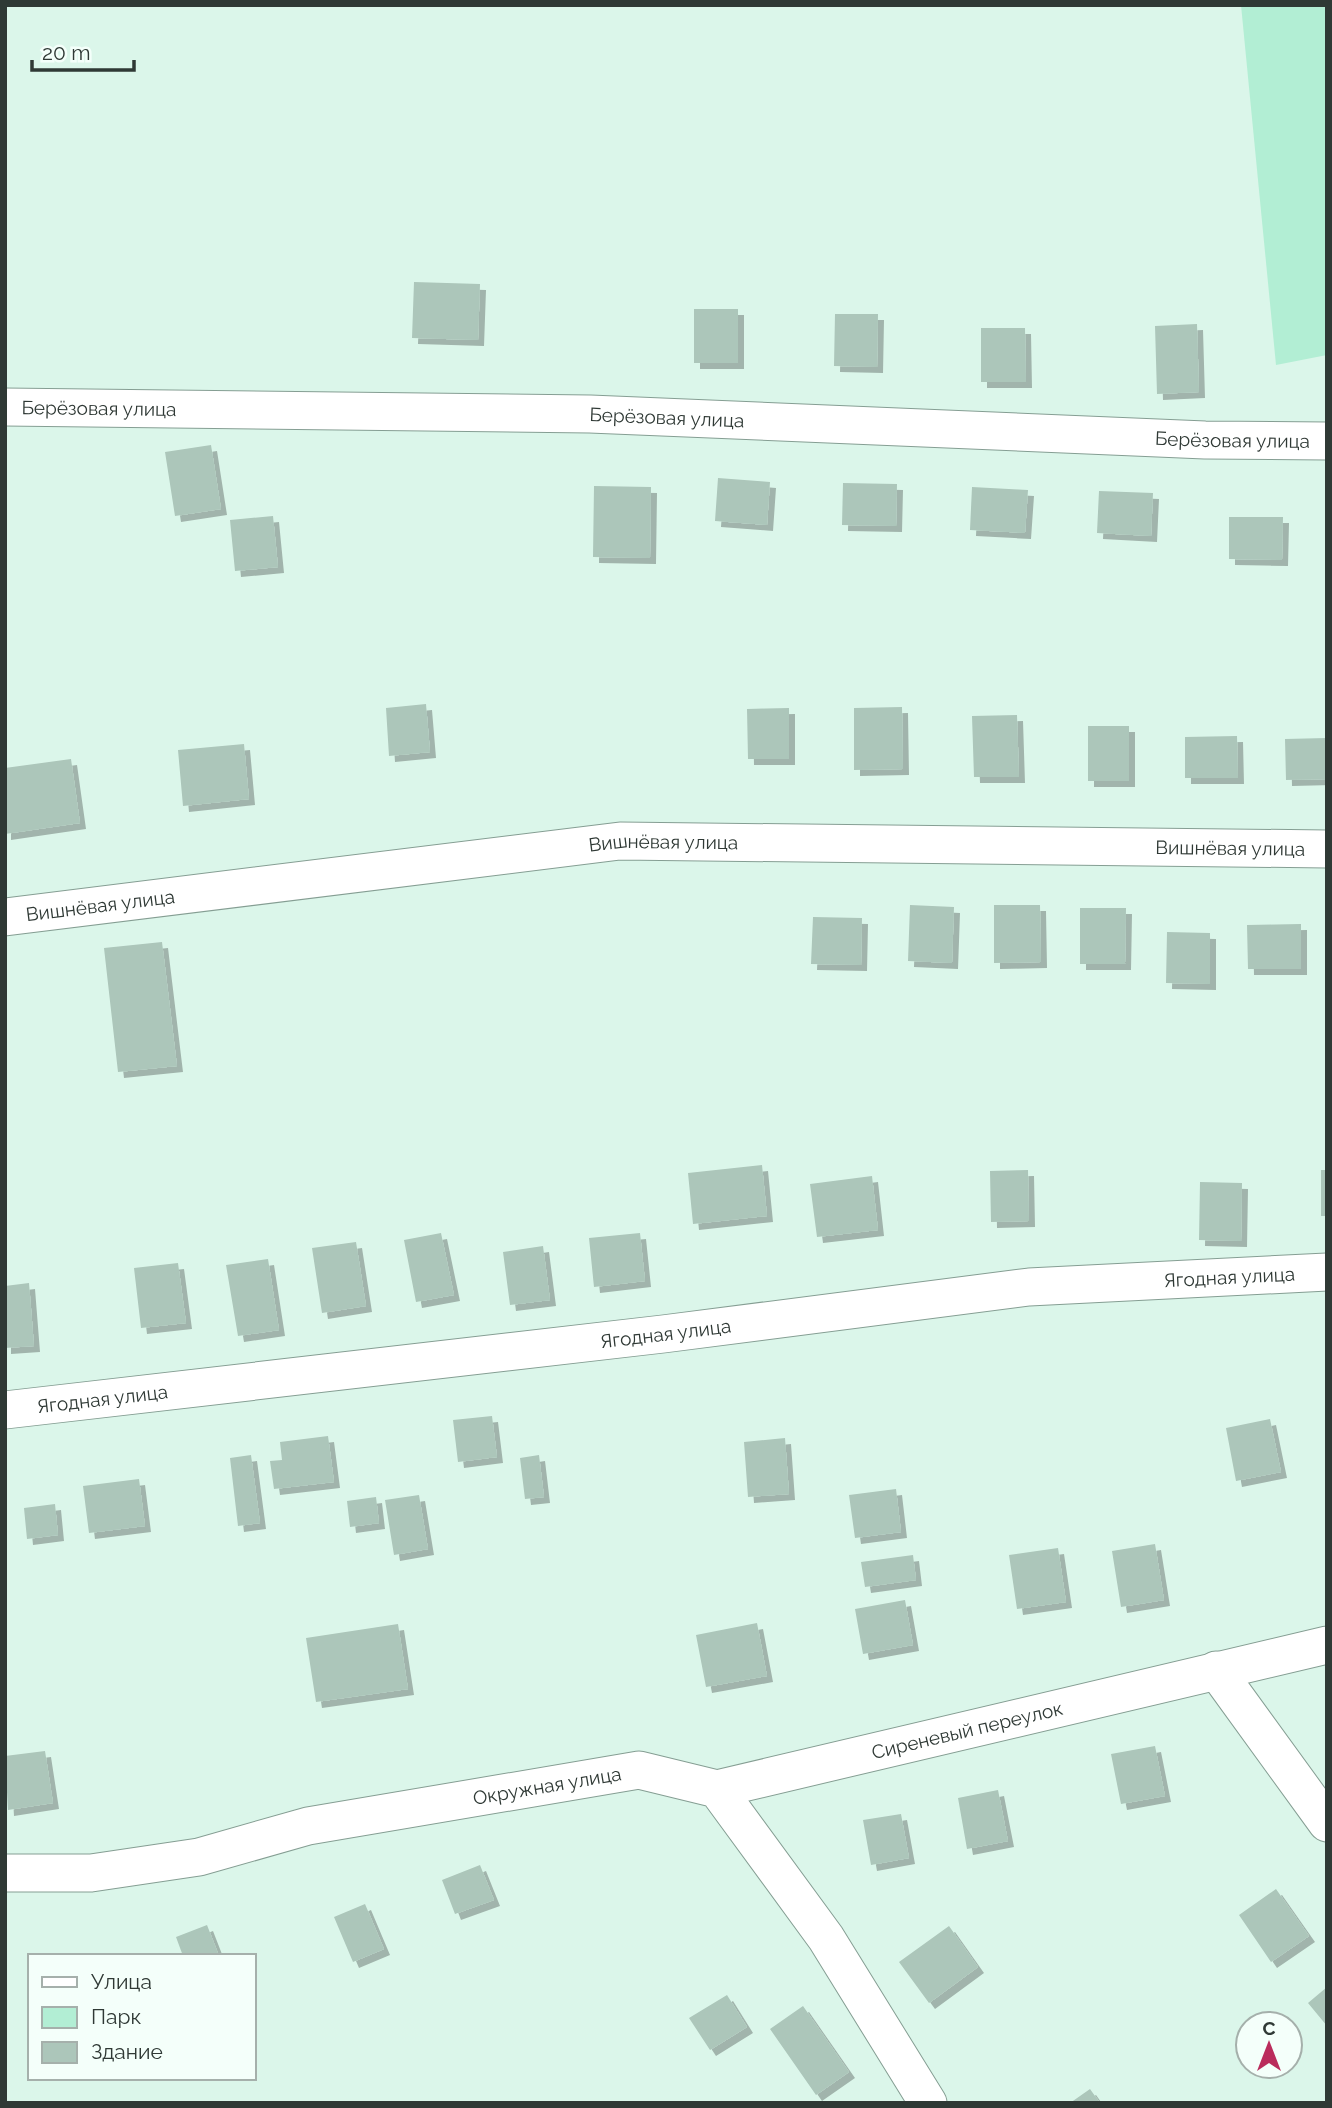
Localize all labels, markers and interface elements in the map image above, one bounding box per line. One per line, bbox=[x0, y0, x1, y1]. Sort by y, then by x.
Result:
scale bar bbox=[32, 28, 133, 72]
text: 20 m bbox=[42, 40, 90, 65]
street label: Берёзовая улица bbox=[21, 396, 177, 420]
street label: Берёзовая улица bbox=[589, 403, 745, 432]
street label: Берёзовая улица bbox=[1154, 427, 1310, 452]
street label: Вишнёвая улица bbox=[587, 829, 738, 856]
street label: Вишнёвая улица bbox=[1155, 836, 1305, 860]
street label: Вишнёвая улица bbox=[25, 885, 176, 925]
street label: Ягодная улица bbox=[1163, 1263, 1296, 1291]
street label: Ягодная улица bbox=[599, 1314, 732, 1352]
street label: Ягодная улица bbox=[36, 1380, 169, 1417]
street label: Сиреневый переулок bbox=[869, 1697, 1065, 1763]
street label: Окружная улица bbox=[471, 1762, 623, 1809]
legend bbox=[28, 1954, 256, 2080]
text: Улица bbox=[91, 1969, 152, 1994]
text: Парк bbox=[91, 2004, 141, 2029]
north arrow bbox=[1234, 2010, 1304, 2080]
text: С bbox=[1262, 2017, 1276, 2039]
text: Здание bbox=[91, 2039, 163, 2064]

